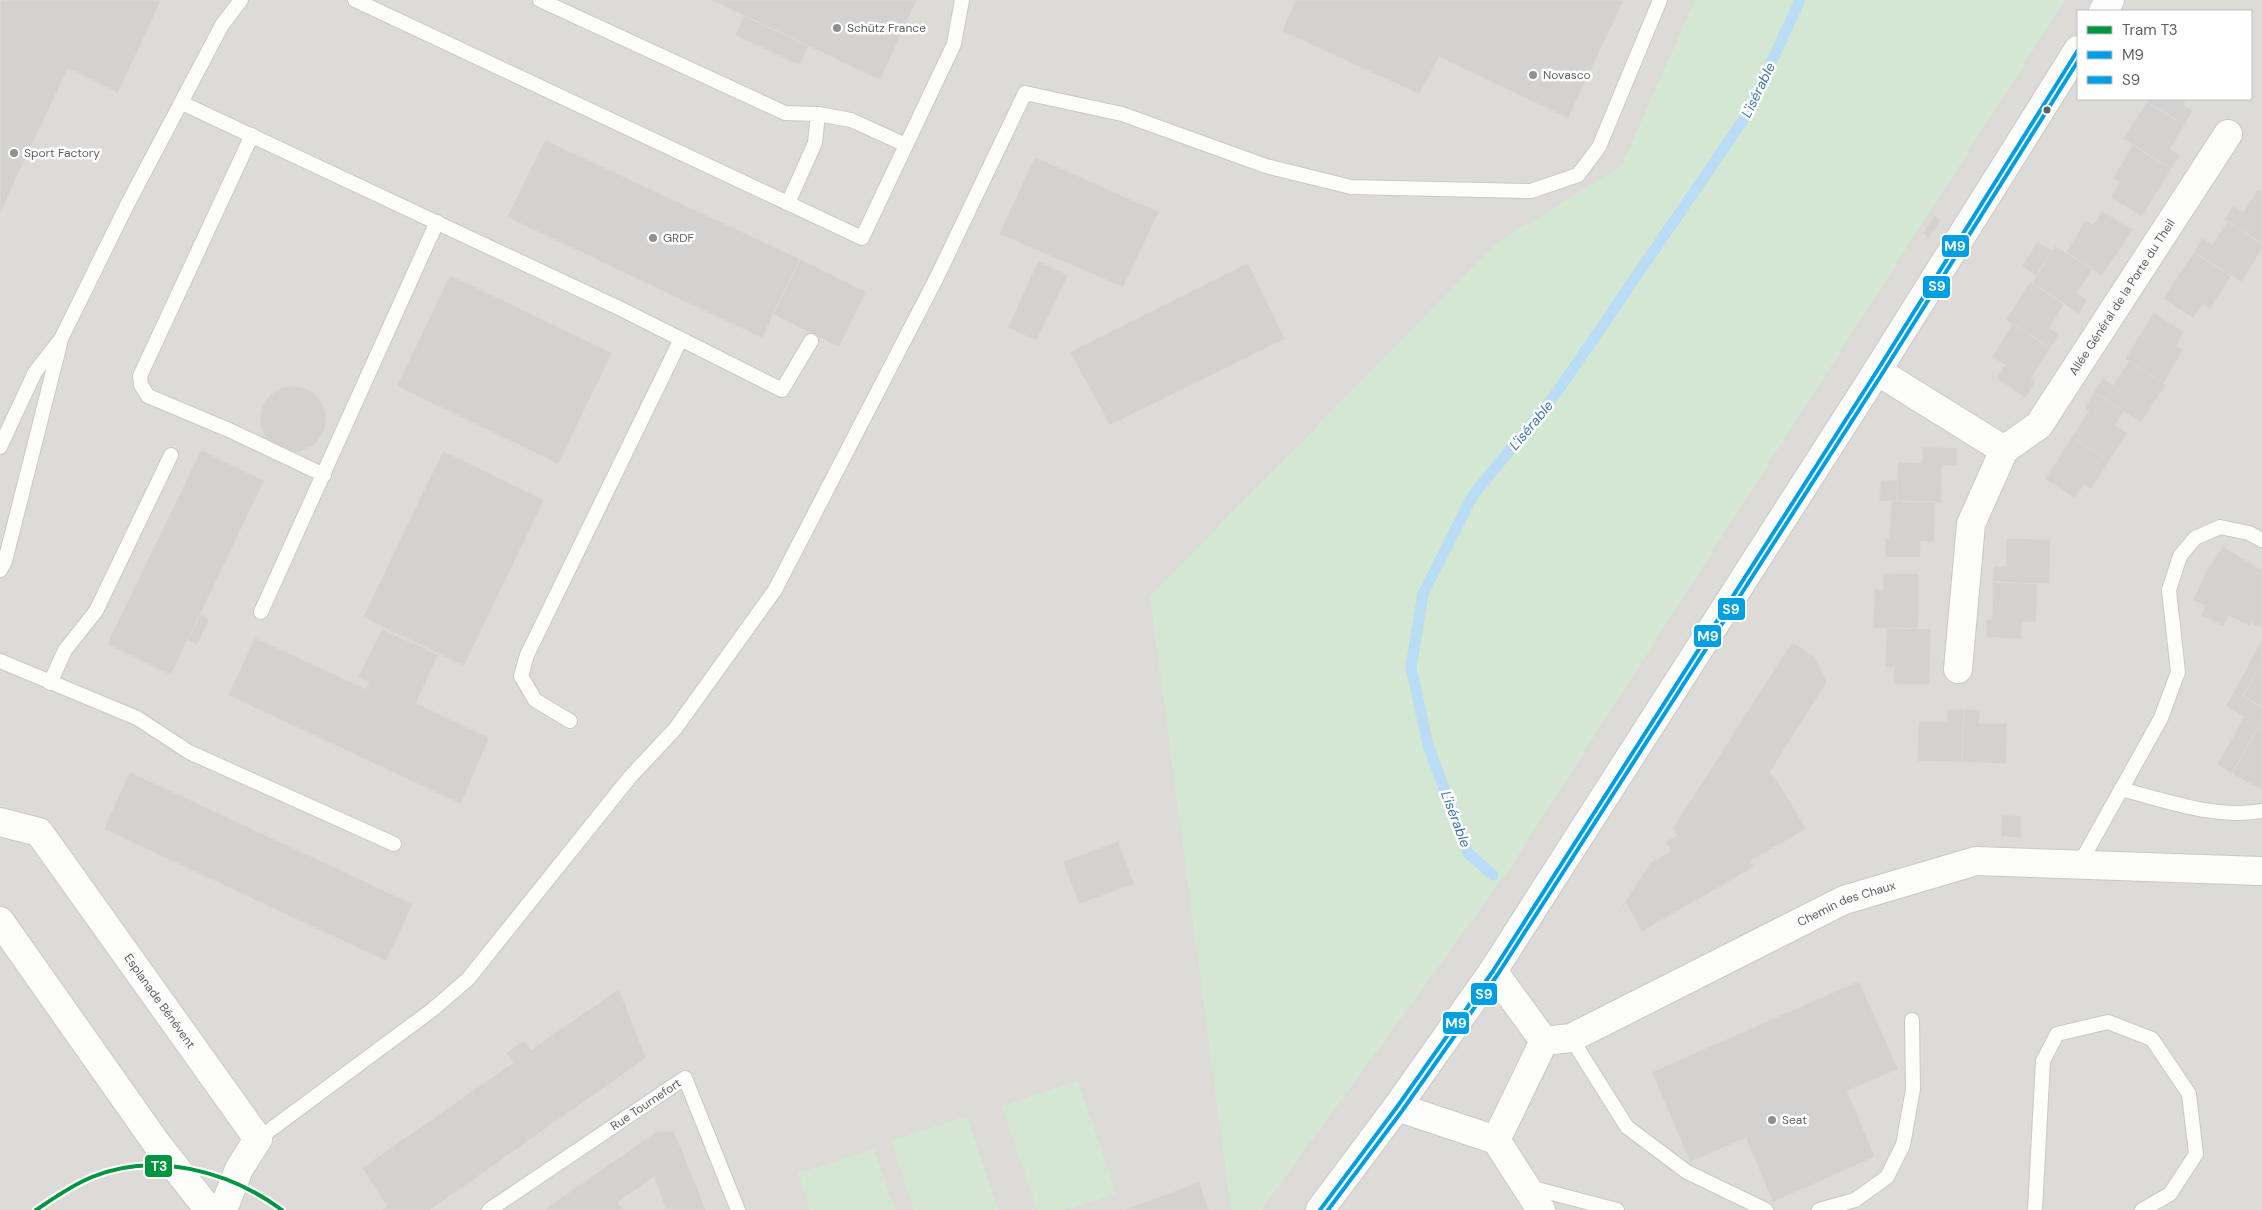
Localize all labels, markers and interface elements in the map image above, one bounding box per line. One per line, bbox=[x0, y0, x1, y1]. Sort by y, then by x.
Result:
legend bbox=[2077, 10, 2252, 100]
place label: Schütz France bbox=[847, 20, 926, 36]
text: Tram T3 bbox=[2122, 20, 2178, 40]
marker: Schütz France bbox=[831, 22, 843, 34]
text: M9 bbox=[2122, 45, 2144, 65]
water label: L'isérable bbox=[1737, 59, 1779, 121]
place label: Novasco bbox=[1543, 67, 1591, 83]
marker: Novasco bbox=[1527, 69, 1539, 81]
text: S9 bbox=[2122, 70, 2140, 90]
unlabelled marker bbox=[2042, 105, 2052, 115]
place label: Sport Factory bbox=[24, 145, 100, 161]
marker: Sport Factory bbox=[8, 147, 20, 159]
street label: Allée Général de la Porte du Theil bbox=[2065, 216, 2179, 378]
place label: GRDF bbox=[663, 230, 694, 246]
marker: GRDF bbox=[647, 232, 659, 244]
line badge: M9 bbox=[1941, 234, 1970, 258]
text: M9 bbox=[1944, 237, 1966, 255]
line badge: S9 bbox=[1922, 275, 1951, 299]
text: S9 bbox=[1928, 277, 1946, 295]
water label: L'isérable bbox=[1505, 397, 1557, 453]
line badge: S9 bbox=[1717, 597, 1746, 621]
text: S9 bbox=[1722, 600, 1740, 618]
line badge: M9 bbox=[1693, 624, 1722, 648]
text: M9 bbox=[1697, 627, 1719, 645]
water label: L'isérable bbox=[1437, 788, 1475, 850]
street label: Chemin des Chaux bbox=[1795, 877, 1897, 930]
street label: Esplanade Bénévent bbox=[120, 951, 199, 1052]
line badge: S9 bbox=[1470, 982, 1498, 1006]
text: S9 bbox=[1475, 985, 1493, 1003]
line badge: M9 bbox=[1442, 1011, 1470, 1035]
text: M9 bbox=[1445, 1014, 1467, 1032]
street label: Rue Tournefort bbox=[607, 1075, 684, 1134]
place label: Seat bbox=[1782, 1112, 1807, 1128]
marker: Seat bbox=[1766, 1114, 1778, 1126]
line badge: T3 bbox=[144, 1154, 173, 1178]
text: T3 bbox=[151, 1157, 167, 1175]

